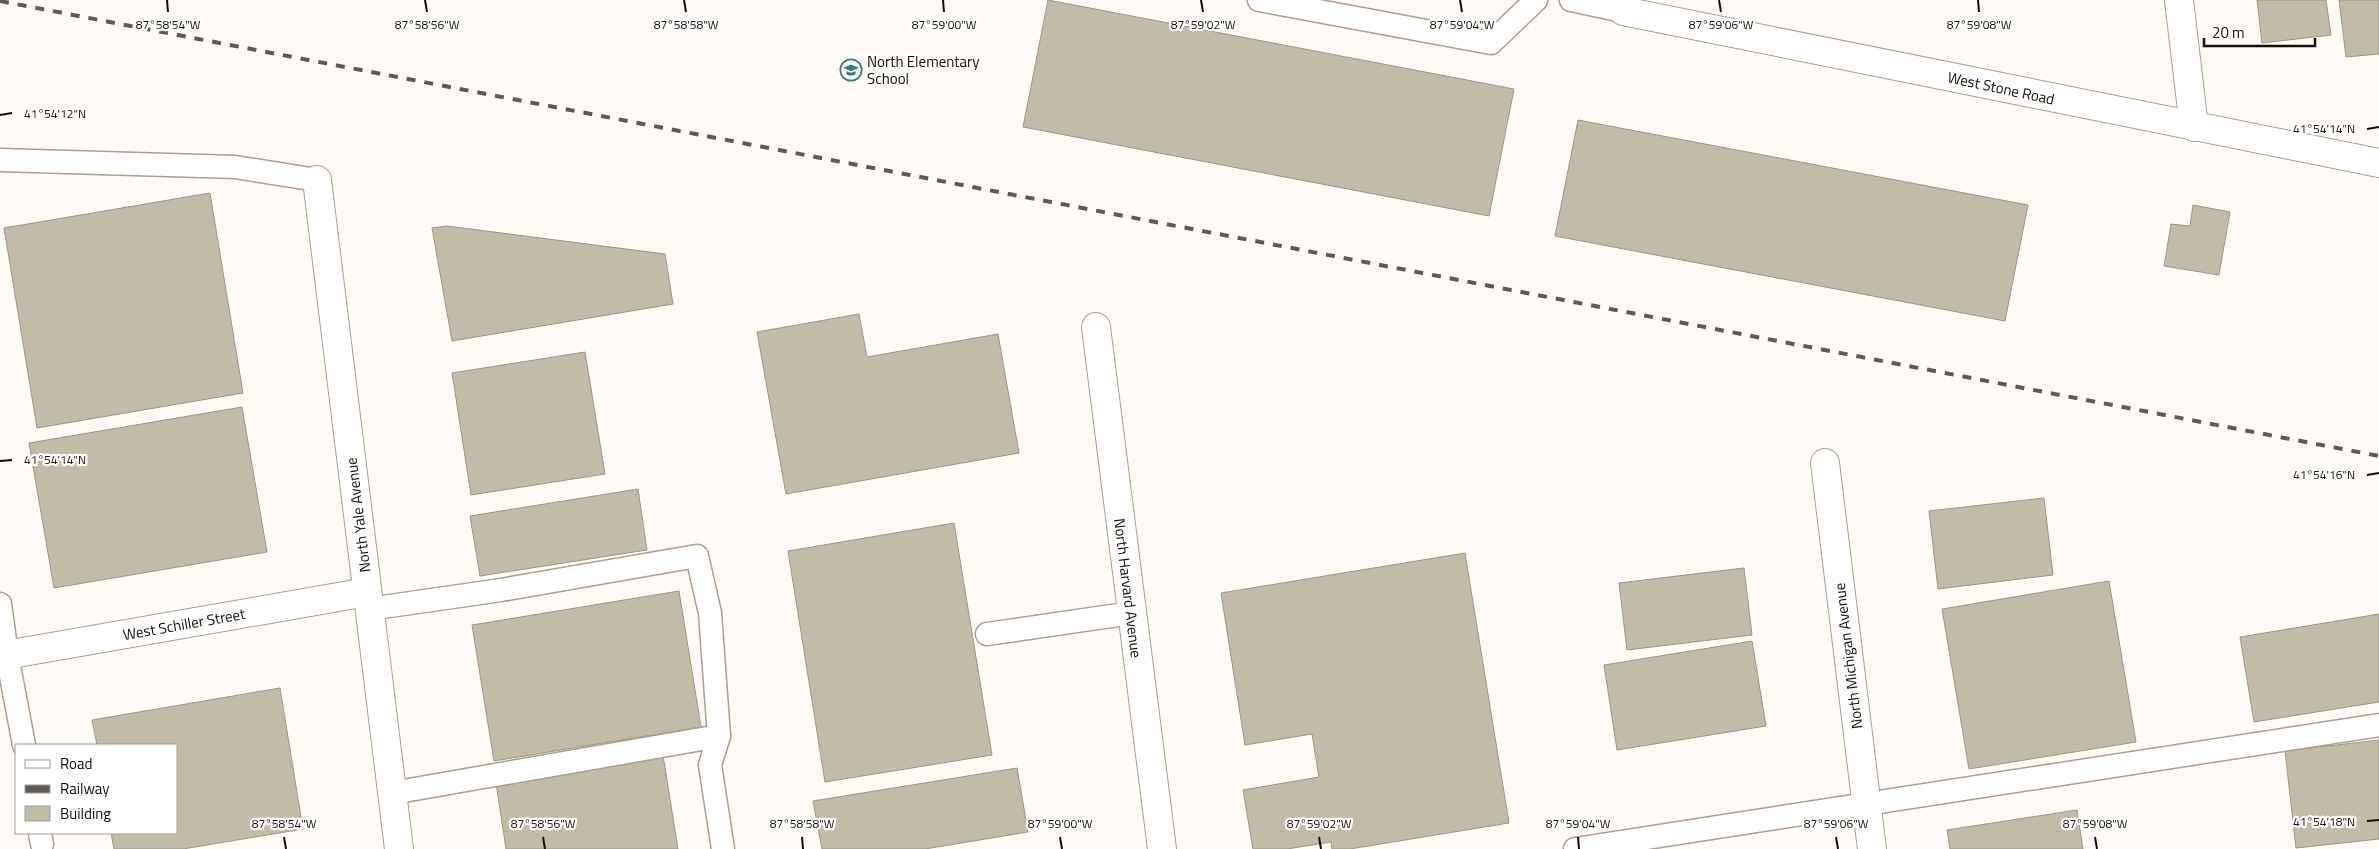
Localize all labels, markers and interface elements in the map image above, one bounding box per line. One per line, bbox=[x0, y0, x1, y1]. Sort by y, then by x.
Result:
text: 87°58'54"W bbox=[136, 15, 201, 34]
text: 87°58'56"W bbox=[395, 15, 460, 34]
text: 87°58'58"W bbox=[654, 15, 719, 34]
text: 87°59'00"W bbox=[912, 15, 977, 34]
text: 87°59'02"W bbox=[1171, 15, 1236, 34]
text: 87°59'04"W bbox=[1430, 15, 1495, 34]
text: 87°59'06"W bbox=[1689, 15, 1754, 34]
text: 87°59'08"W bbox=[1947, 15, 2012, 34]
scale bar bbox=[2204, 15, 2315, 47]
text: 20 m bbox=[2212, 21, 2245, 44]
place label: North Elementary School bbox=[867, 50, 979, 90]
school or university icon: North Elementary School bbox=[839, 58, 863, 82]
street label: West Stone Road bbox=[1945, 65, 2057, 111]
text: 41°54'12"N bbox=[24, 104, 86, 123]
text: 41°54'14"N bbox=[2293, 119, 2355, 138]
text: 41°54'14"N bbox=[24, 450, 86, 469]
street label: North Yale Avenue bbox=[340, 456, 376, 574]
text: 41°54'16"N bbox=[2293, 465, 2355, 484]
street label: North Harvard Avenue bbox=[1108, 517, 1148, 659]
street label: North Michigan Avenue bbox=[1828, 582, 1868, 730]
street label: West Schiller Street bbox=[121, 602, 248, 646]
legend bbox=[15, 744, 178, 834]
text: Road bbox=[60, 752, 92, 775]
text: Railway bbox=[60, 777, 110, 800]
text: Building bbox=[60, 802, 111, 825]
text: 41°54'18"N bbox=[2293, 812, 2355, 831]
text: 87°58'54"W bbox=[252, 814, 317, 833]
text: 87°58'56"W bbox=[511, 814, 576, 833]
text: 87°58'58"W bbox=[770, 814, 835, 833]
text: 87°59'00"W bbox=[1028, 814, 1093, 833]
text: 87°59'02"W bbox=[1287, 814, 1352, 833]
text: 87°59'04"W bbox=[1546, 814, 1611, 833]
text: 87°59'06"W bbox=[1804, 814, 1869, 833]
text: 87°59'08"W bbox=[2063, 814, 2128, 833]

